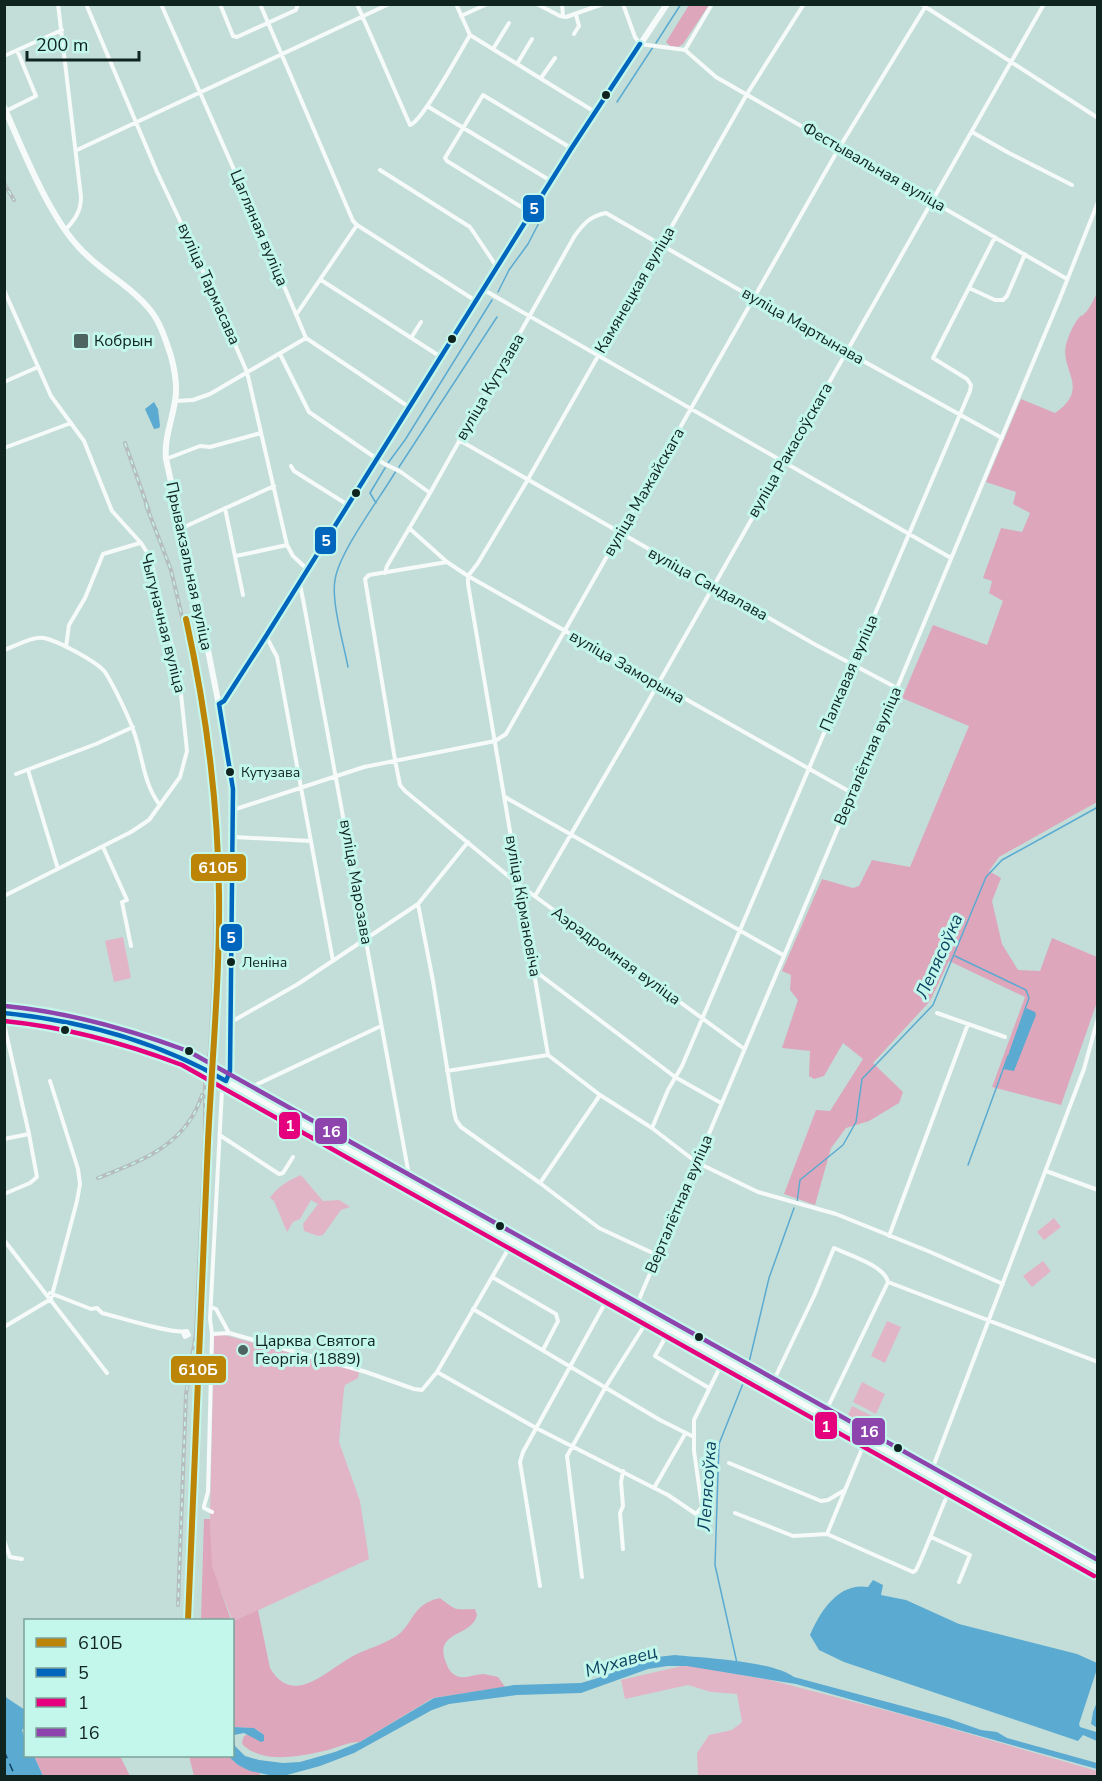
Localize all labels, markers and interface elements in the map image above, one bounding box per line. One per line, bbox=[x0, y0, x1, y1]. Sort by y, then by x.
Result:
scale bar bbox=[27, 24, 140, 62]
text: 200 m bbox=[36, 33, 88, 57]
unlabelled marker bbox=[600, 89, 612, 101]
street label: Фестывальная вуліца bbox=[798, 117, 950, 217]
street label: Цагляная вуліца bbox=[225, 166, 293, 290]
line badge: 5 bbox=[522, 194, 545, 223]
text: 5 bbox=[529, 198, 539, 220]
street label: вуліца Тармасава bbox=[172, 220, 246, 348]
street label: Камянецкая вуліца bbox=[590, 222, 680, 358]
street label: вуліца Мартынава bbox=[738, 282, 868, 370]
place label: Кобрын bbox=[94, 330, 153, 352]
street label: вуліца Кутузава bbox=[451, 330, 529, 444]
marker: Кобрын bbox=[72, 332, 90, 350]
unlabelled marker bbox=[446, 333, 458, 345]
street label: вуліца Ракасоўскага bbox=[742, 378, 838, 522]
street label: вуліца Мажайскага bbox=[598, 424, 690, 560]
street label: Прывакзальная вуліца bbox=[160, 480, 218, 652]
unlabelled marker bbox=[350, 487, 362, 499]
line badge: 5 bbox=[314, 526, 337, 555]
text: 5 bbox=[321, 530, 331, 552]
street label: вуліца Сандалава bbox=[644, 542, 772, 626]
street label: Чыгуначная вуліца bbox=[135, 551, 191, 695]
street label: Палкавая вуліца bbox=[814, 611, 884, 735]
street label: вуліца Заморына bbox=[565, 625, 689, 709]
street label: Верталётная вуліца bbox=[829, 683, 907, 829]
place label: Кутузава bbox=[241, 763, 300, 782]
marker: Кутузава bbox=[224, 766, 236, 778]
street label: вуліца Марозава bbox=[334, 818, 378, 946]
street label: вуліца Кірмановіча bbox=[500, 834, 546, 978]
line badge: 610Б bbox=[190, 853, 247, 882]
text: 610Б bbox=[198, 857, 238, 879]
street label: Аэрадромная вуліца bbox=[547, 902, 685, 1010]
water label: Лепясоўка bbox=[909, 910, 968, 1003]
line badge: 5 bbox=[220, 923, 243, 952]
text: 5 bbox=[226, 927, 236, 949]
place label: Леніна bbox=[242, 953, 287, 972]
marker: Леніна bbox=[225, 956, 237, 968]
unlabelled marker bbox=[59, 1024, 71, 1036]
unlabelled marker bbox=[183, 1045, 195, 1057]
line badge: 1 bbox=[278, 1111, 301, 1140]
text: 1 bbox=[285, 1115, 295, 1137]
line badge: 16 bbox=[314, 1117, 348, 1145]
text: 16 bbox=[321, 1121, 341, 1143]
street label: Верталётная вуліца bbox=[640, 1131, 718, 1277]
unlabelled marker bbox=[494, 1220, 506, 1232]
place label: Царква Святога Георгія (1889) bbox=[255, 1330, 376, 1370]
unlabelled marker bbox=[693, 1331, 705, 1343]
marker: Царква Святога Георгія (1889) bbox=[236, 1343, 250, 1357]
line badge: 610Б bbox=[170, 1355, 227, 1384]
text: 610Б bbox=[178, 1359, 218, 1381]
line badge: 1 bbox=[814, 1411, 838, 1440]
text: 1 bbox=[821, 1416, 831, 1438]
line badge: 16 bbox=[851, 1417, 886, 1446]
text: 16 bbox=[859, 1421, 879, 1443]
water label: Лепясоўка bbox=[692, 1440, 722, 1533]
unlabelled marker bbox=[892, 1442, 904, 1454]
legend bbox=[24, 1619, 234, 1757]
text: 610Б bbox=[78, 1631, 122, 1655]
water label: Мухавец bbox=[582, 1639, 660, 1683]
text: 5 bbox=[78, 1661, 89, 1685]
text: 1 bbox=[78, 1691, 89, 1715]
text: 16 bbox=[78, 1721, 100, 1745]

